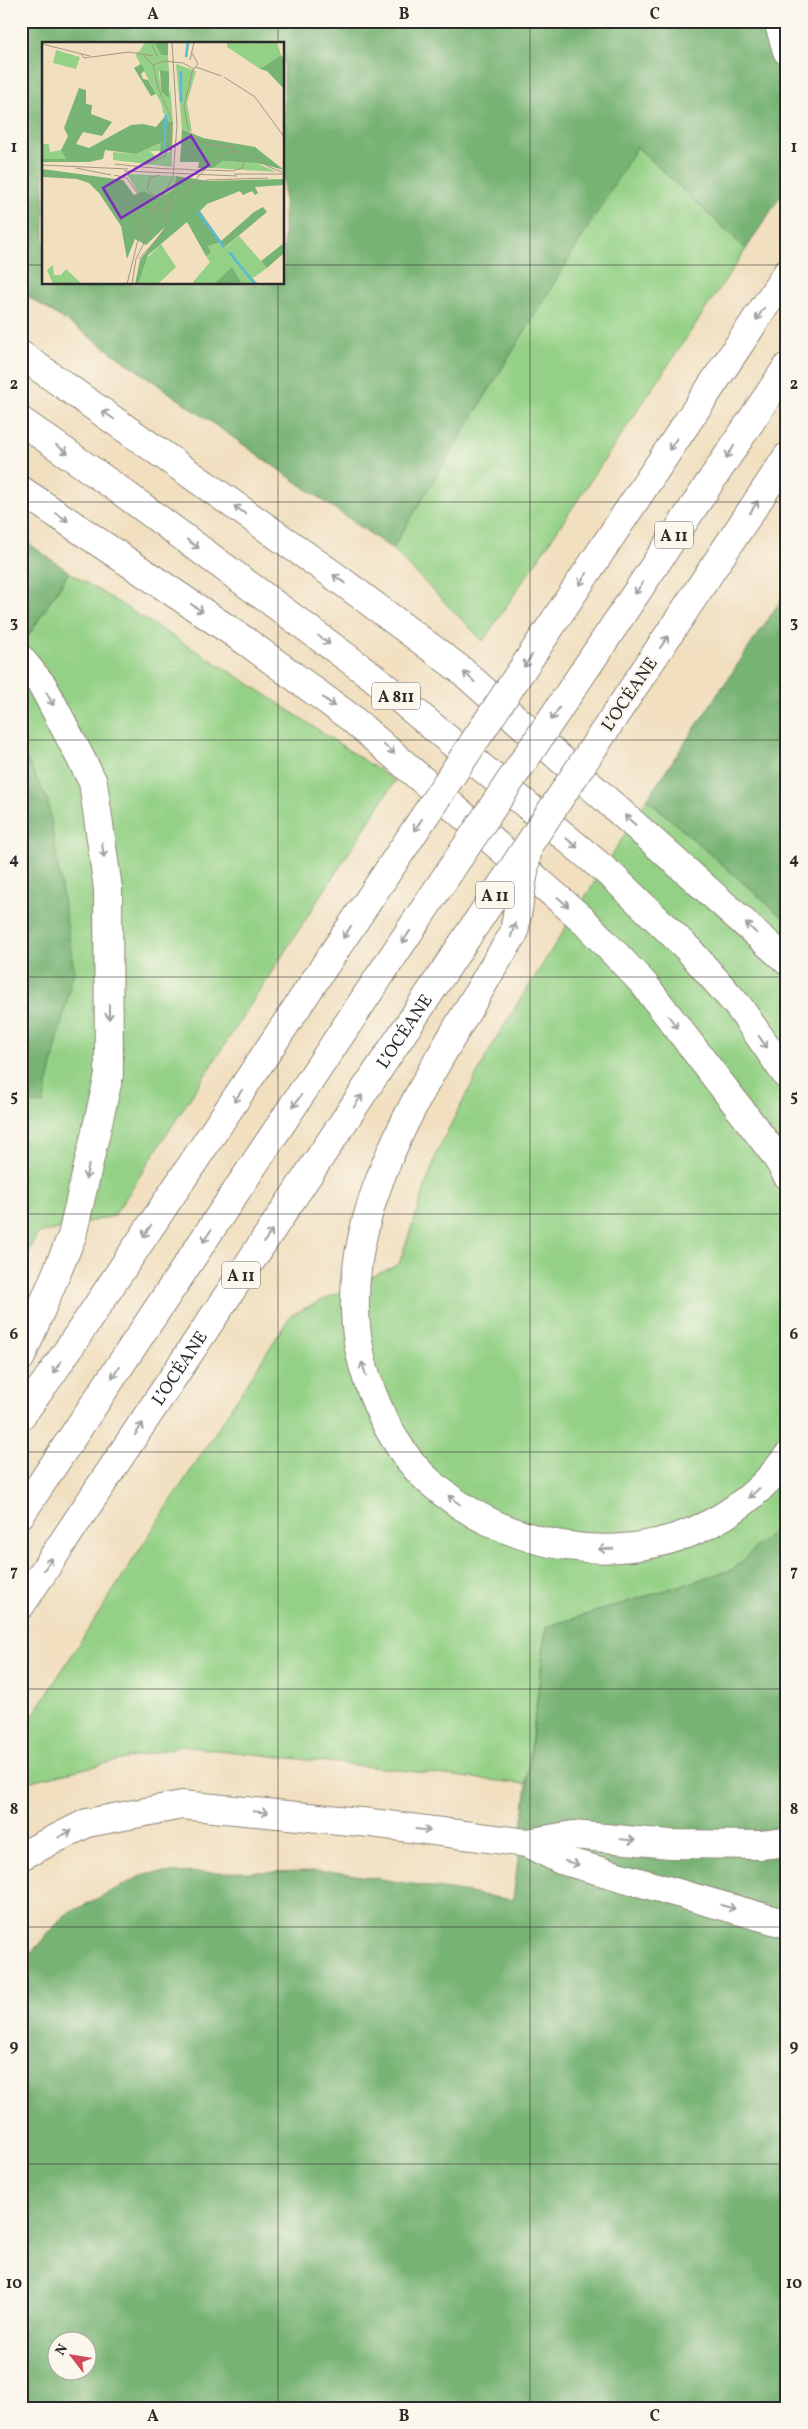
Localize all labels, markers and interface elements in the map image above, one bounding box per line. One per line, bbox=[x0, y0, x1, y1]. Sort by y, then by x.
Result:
text: A bbox=[147, 4, 159, 26]
text: B bbox=[399, 4, 410, 26]
text: C bbox=[650, 4, 660, 26]
inset map bbox=[42, 42, 285, 285]
text: 1 bbox=[11, 137, 17, 159]
text: 1 bbox=[791, 137, 797, 159]
one-way arrow bbox=[755, 307, 765, 321]
text: 2 bbox=[10, 374, 18, 396]
text: 2 bbox=[790, 374, 798, 396]
one-way arrow bbox=[101, 410, 115, 420]
one-way arrow bbox=[668, 436, 678, 450]
one-way arrow bbox=[54, 444, 68, 454]
one-way arrow bbox=[724, 445, 734, 459]
one-way arrow bbox=[749, 500, 759, 514]
one-way arrow bbox=[233, 505, 247, 515]
one-way arrow bbox=[55, 512, 69, 522]
road number: A 11 bbox=[655, 522, 693, 548]
one-way arrow bbox=[186, 539, 200, 549]
one-way arrow bbox=[578, 571, 588, 585]
one-way arrow bbox=[333, 574, 346, 585]
one-way arrow bbox=[634, 580, 644, 594]
one-way arrow bbox=[189, 603, 203, 613]
text: 3 bbox=[10, 612, 18, 634]
text: 3 bbox=[790, 612, 798, 634]
one-way arrow bbox=[317, 635, 330, 646]
one-way arrow bbox=[658, 635, 669, 649]
street label: L’OCÉANE bbox=[596, 653, 664, 737]
one-way arrow bbox=[523, 654, 533, 668]
one-way arrow bbox=[463, 672, 476, 683]
road number: A 811 bbox=[372, 682, 420, 709]
one-way arrow bbox=[45, 691, 55, 706]
one-way arrow bbox=[322, 697, 336, 707]
one-way arrow bbox=[550, 707, 560, 721]
one-way arrow bbox=[382, 743, 395, 754]
one-way arrow bbox=[623, 814, 636, 826]
one-way arrow bbox=[413, 818, 424, 832]
one-way arrow bbox=[565, 837, 578, 848]
one-way arrow bbox=[98, 841, 108, 857]
text: 4 bbox=[9, 849, 19, 871]
text: 4 bbox=[789, 849, 799, 871]
road number: A 11 bbox=[476, 882, 514, 908]
one-way arrow bbox=[557, 896, 570, 908]
one-way arrow bbox=[509, 922, 519, 938]
one-way arrow bbox=[744, 922, 757, 934]
one-way arrow bbox=[342, 925, 352, 939]
one-way arrow bbox=[401, 930, 411, 944]
street label: L’OCÉANE bbox=[371, 990, 439, 1074]
one-way arrow bbox=[104, 1003, 114, 1019]
one-way arrow bbox=[667, 1015, 678, 1028]
one-way arrow bbox=[758, 1035, 768, 1049]
text: 5 bbox=[10, 1086, 18, 1108]
text: 5 bbox=[790, 1086, 798, 1108]
one-way arrow bbox=[232, 1089, 242, 1103]
one-way arrow bbox=[292, 1094, 302, 1108]
one-way arrow bbox=[353, 1094, 363, 1108]
one-way arrow bbox=[82, 1163, 91, 1179]
one-way arrow bbox=[142, 1224, 152, 1238]
one-way arrow bbox=[201, 1229, 211, 1243]
one-way arrow bbox=[262, 1229, 273, 1243]
road number: A 11 bbox=[222, 1262, 260, 1288]
text: 6 bbox=[10, 1324, 19, 1346]
text: 6 bbox=[790, 1324, 799, 1346]
street label: L’OCÉANE bbox=[147, 1326, 215, 1411]
one-way arrow bbox=[52, 1359, 62, 1373]
one-way arrow bbox=[359, 1362, 368, 1377]
one-way arrow bbox=[111, 1364, 121, 1378]
one-way arrow bbox=[133, 1422, 144, 1436]
one-way arrow bbox=[748, 1487, 760, 1499]
one-way arrow bbox=[448, 1495, 461, 1506]
one-way arrow bbox=[598, 1544, 614, 1554]
one-way arrow bbox=[43, 1558, 53, 1572]
text: 7 bbox=[10, 1561, 18, 1583]
text: 7 bbox=[790, 1561, 798, 1583]
text: 8 bbox=[10, 1799, 18, 1821]
text: 8 bbox=[790, 1799, 798, 1821]
one-way arrow bbox=[253, 1808, 269, 1817]
one-way arrow bbox=[414, 1825, 430, 1835]
one-way arrow bbox=[57, 1829, 72, 1838]
one-way arrow bbox=[619, 1835, 635, 1845]
one-way arrow bbox=[563, 1858, 579, 1868]
one-way arrow bbox=[720, 1902, 736, 1912]
text: 9 bbox=[10, 2036, 19, 2058]
text: 9 bbox=[790, 2036, 799, 2058]
text: 10 bbox=[6, 2273, 22, 2295]
text: 10 bbox=[786, 2273, 802, 2295]
north arrow bbox=[48, 2332, 98, 2382]
text: N bbox=[51, 2341, 73, 2359]
text: A bbox=[147, 2406, 159, 2428]
text: B bbox=[399, 2406, 410, 2428]
text: C bbox=[650, 2406, 660, 2428]

